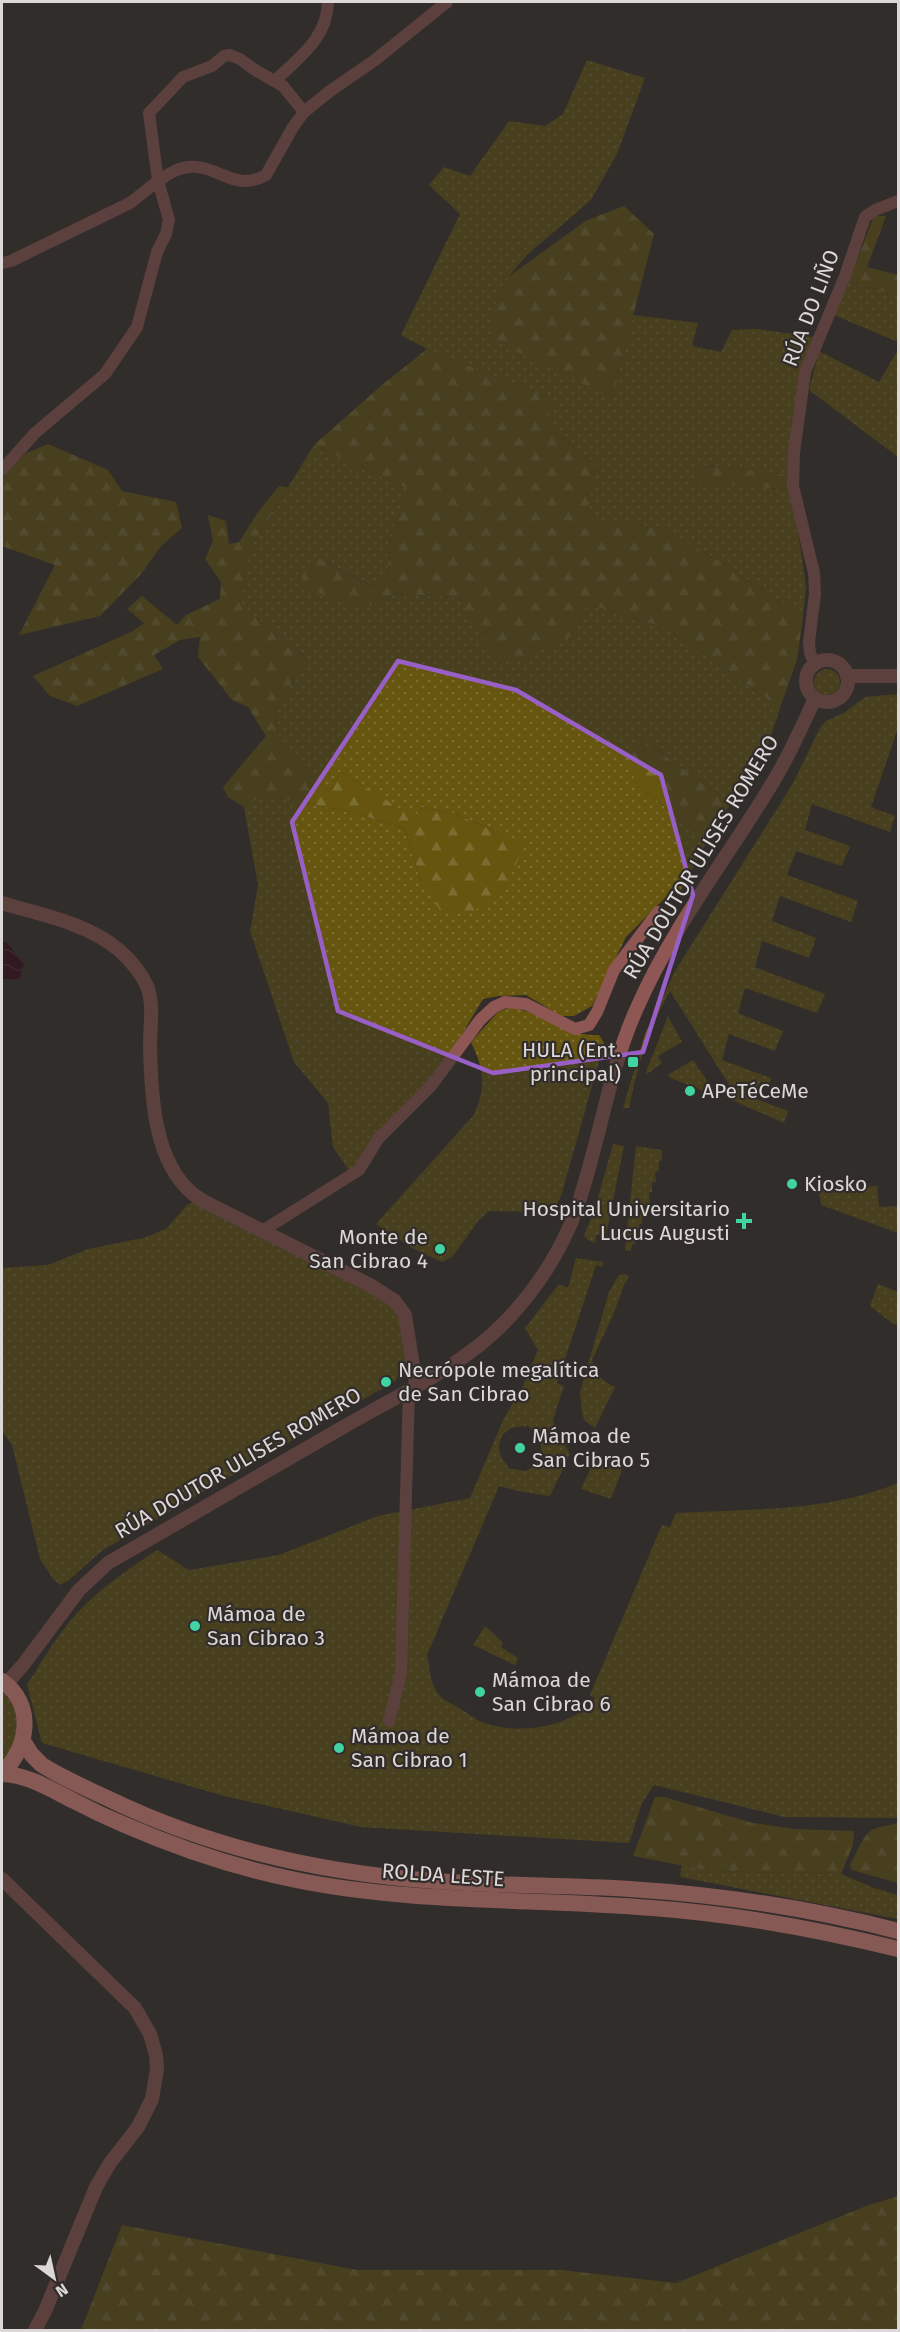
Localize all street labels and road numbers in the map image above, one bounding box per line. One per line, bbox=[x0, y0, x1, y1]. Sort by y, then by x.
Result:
street label: RÚA DO LIÑO bbox=[777, 246, 845, 370]
street label: RÚA DOUTOR ULISES ROMERO bbox=[618, 730, 784, 984]
street label: RÚA DOUTOR ULISES ROMERO bbox=[110, 1382, 366, 1544]
street label: ROLDA LESTE bbox=[381, 1858, 505, 1892]

